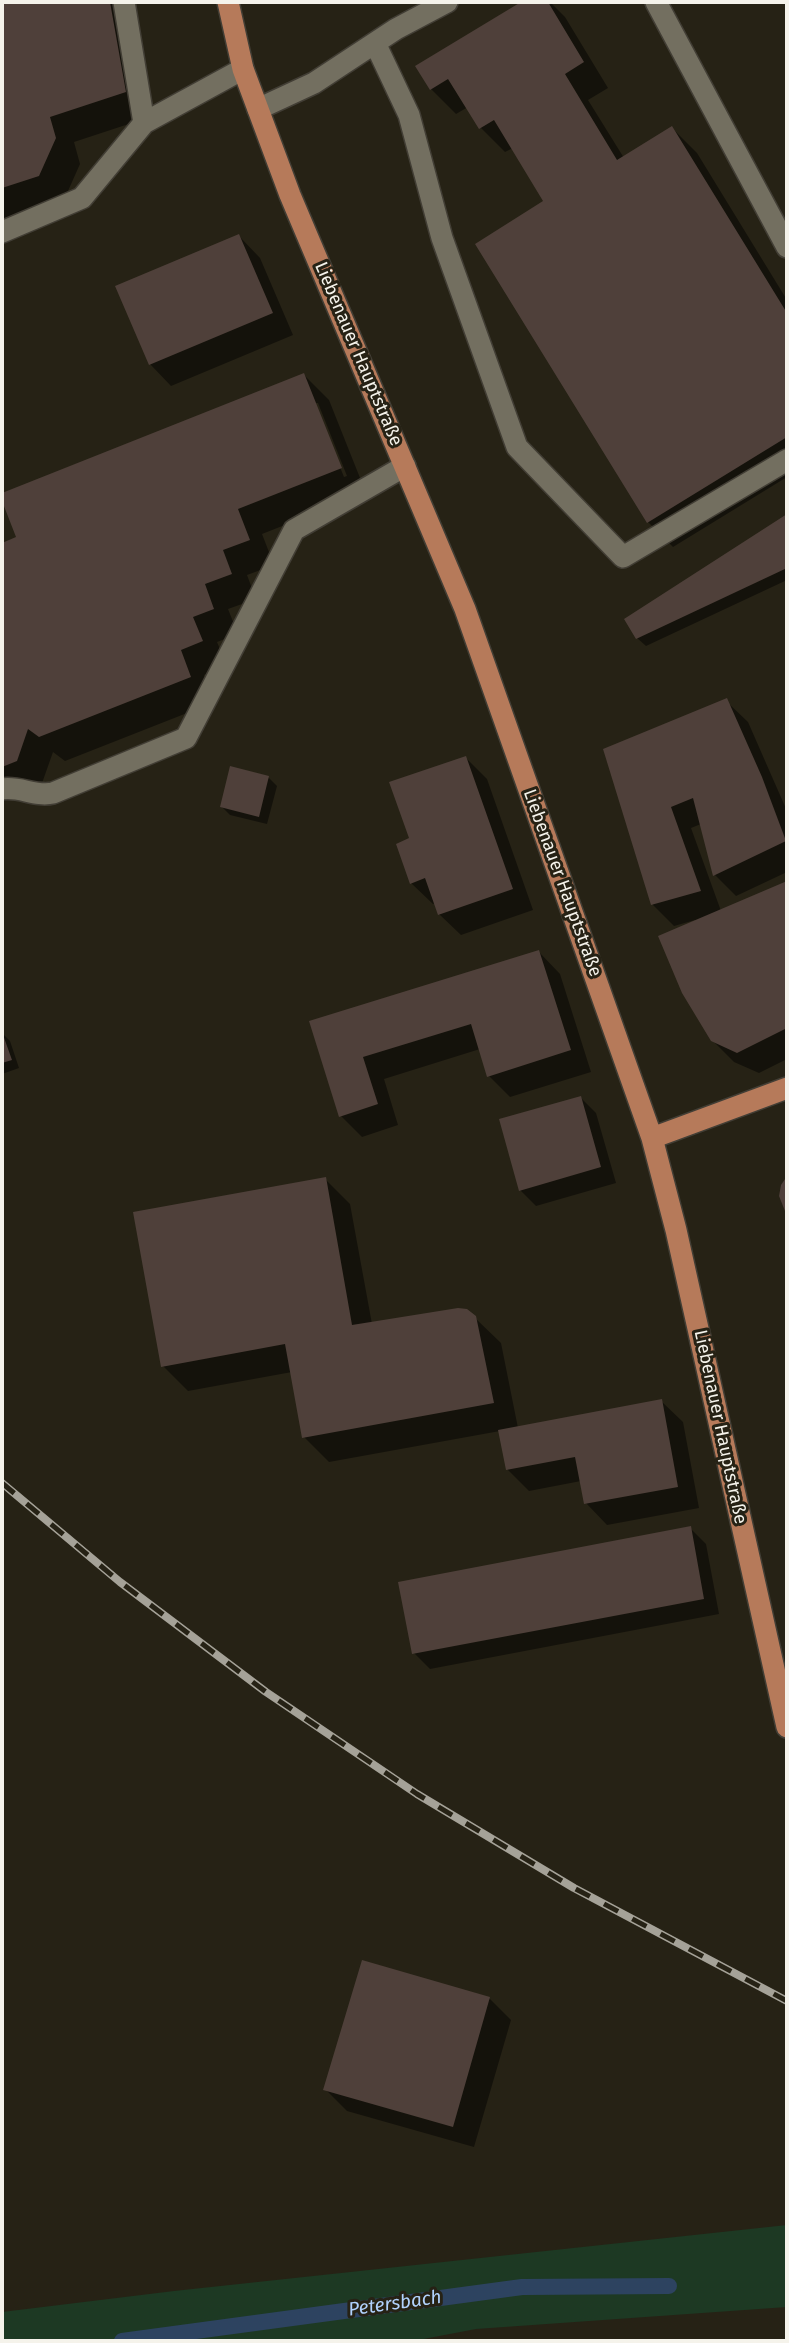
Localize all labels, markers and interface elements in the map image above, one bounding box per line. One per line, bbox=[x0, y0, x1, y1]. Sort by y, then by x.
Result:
street label: Liebenauer Hauptstraße bbox=[309, 259, 407, 449]
street label: Liebenauer Hauptstraße bbox=[518, 786, 606, 980]
street label: Liebenauer Hauptstraße bbox=[689, 1328, 751, 1526]
water label: Petersbach bbox=[347, 2286, 443, 2322]

